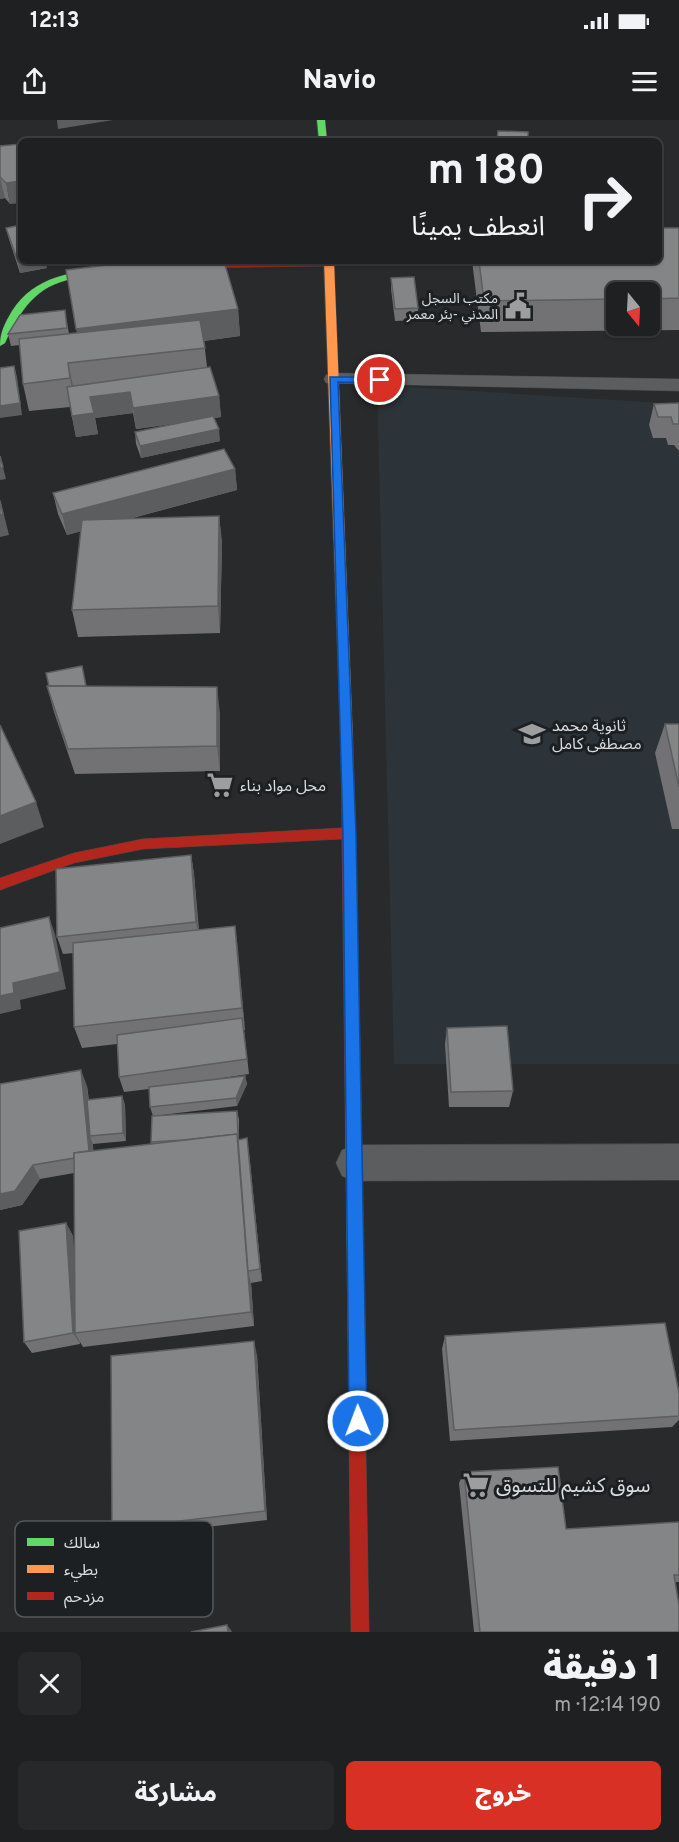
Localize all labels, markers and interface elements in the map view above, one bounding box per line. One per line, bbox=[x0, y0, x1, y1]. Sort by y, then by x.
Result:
text: 12:13 bbox=[30, 8, 80, 35]
text: Navio bbox=[303, 64, 376, 98]
icon: share bbox=[18, 65, 51, 98]
icon: menu bbox=[628, 65, 661, 98]
text: 180 m bbox=[428, 146, 545, 199]
icon: right bbox=[566, 162, 644, 240]
text: انعطف يمينًا bbox=[411, 211, 545, 245]
north arrow bbox=[606, 282, 660, 336]
map controls bbox=[606, 282, 660, 336]
place label: مكتب السجل المدني -بئر معمر bbox=[406, 291, 498, 325]
public building icon: مكتب السجل المدني -بئر معمر bbox=[503, 291, 533, 321]
pin bbox=[354, 354, 405, 405]
icon: arrive bbox=[363, 363, 396, 396]
place label: ثانوية محمد مصطفى كامل bbox=[552, 717, 642, 755]
school or university icon: ثانوية محمد مصطفى كامل bbox=[517, 719, 547, 749]
supermarket icon: محل مواد بناء bbox=[205, 770, 235, 800]
place label: محل مواد بناء bbox=[240, 777, 326, 797]
position arrow bbox=[326, 1389, 390, 1453]
supermarket icon: سوق كشيم للتسوق bbox=[461, 1470, 491, 1500]
place label: سوق كشيم للتسوق bbox=[496, 1474, 651, 1500]
legend bbox=[15, 1521, 213, 1617]
text: سالك bbox=[64, 1534, 100, 1554]
text: بطيء bbox=[64, 1561, 98, 1582]
text: مزدحم bbox=[64, 1588, 104, 1609]
text: 1 دقيقة bbox=[543, 1647, 661, 1693]
button: close bbox=[18, 1652, 81, 1715]
text: 190 m · 12:14 bbox=[554, 1693, 661, 1719]
button: مشاركة bbox=[18, 1761, 334, 1830]
button: خروج bbox=[346, 1761, 661, 1830]

